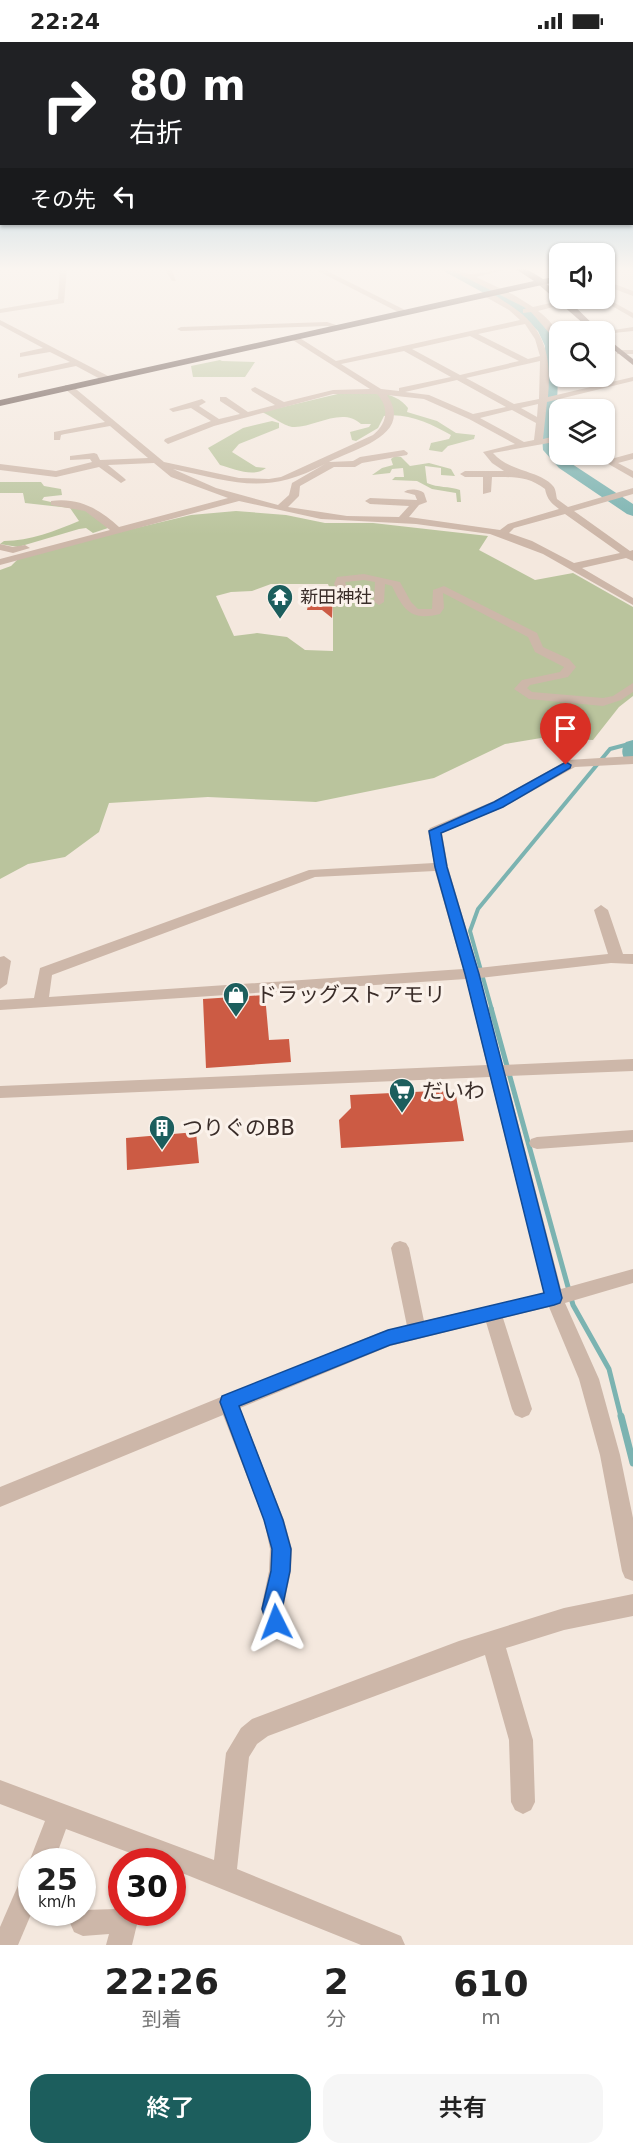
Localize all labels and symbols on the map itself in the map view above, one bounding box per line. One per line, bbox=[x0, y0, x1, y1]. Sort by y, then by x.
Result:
temple icon: 新田神社 bbox=[265, 582, 295, 620]
place label: 新田神社 bbox=[300, 586, 372, 607]
pin bbox=[540, 703, 591, 765]
shop icon: ドラッグストアモリ bbox=[221, 980, 251, 1018]
place label: ドラッグストアモリ bbox=[256, 983, 445, 1007]
supermarket icon: だいわ bbox=[387, 1076, 417, 1114]
place label: だいわ bbox=[422, 1079, 485, 1103]
building icon: つりぐのBB bbox=[147, 1113, 177, 1151]
place label: つりぐのBB bbox=[182, 1116, 295, 1140]
position arrow bbox=[244, 1590, 308, 1654]
speed limit sign: 30 bbox=[108, 1848, 186, 1926]

